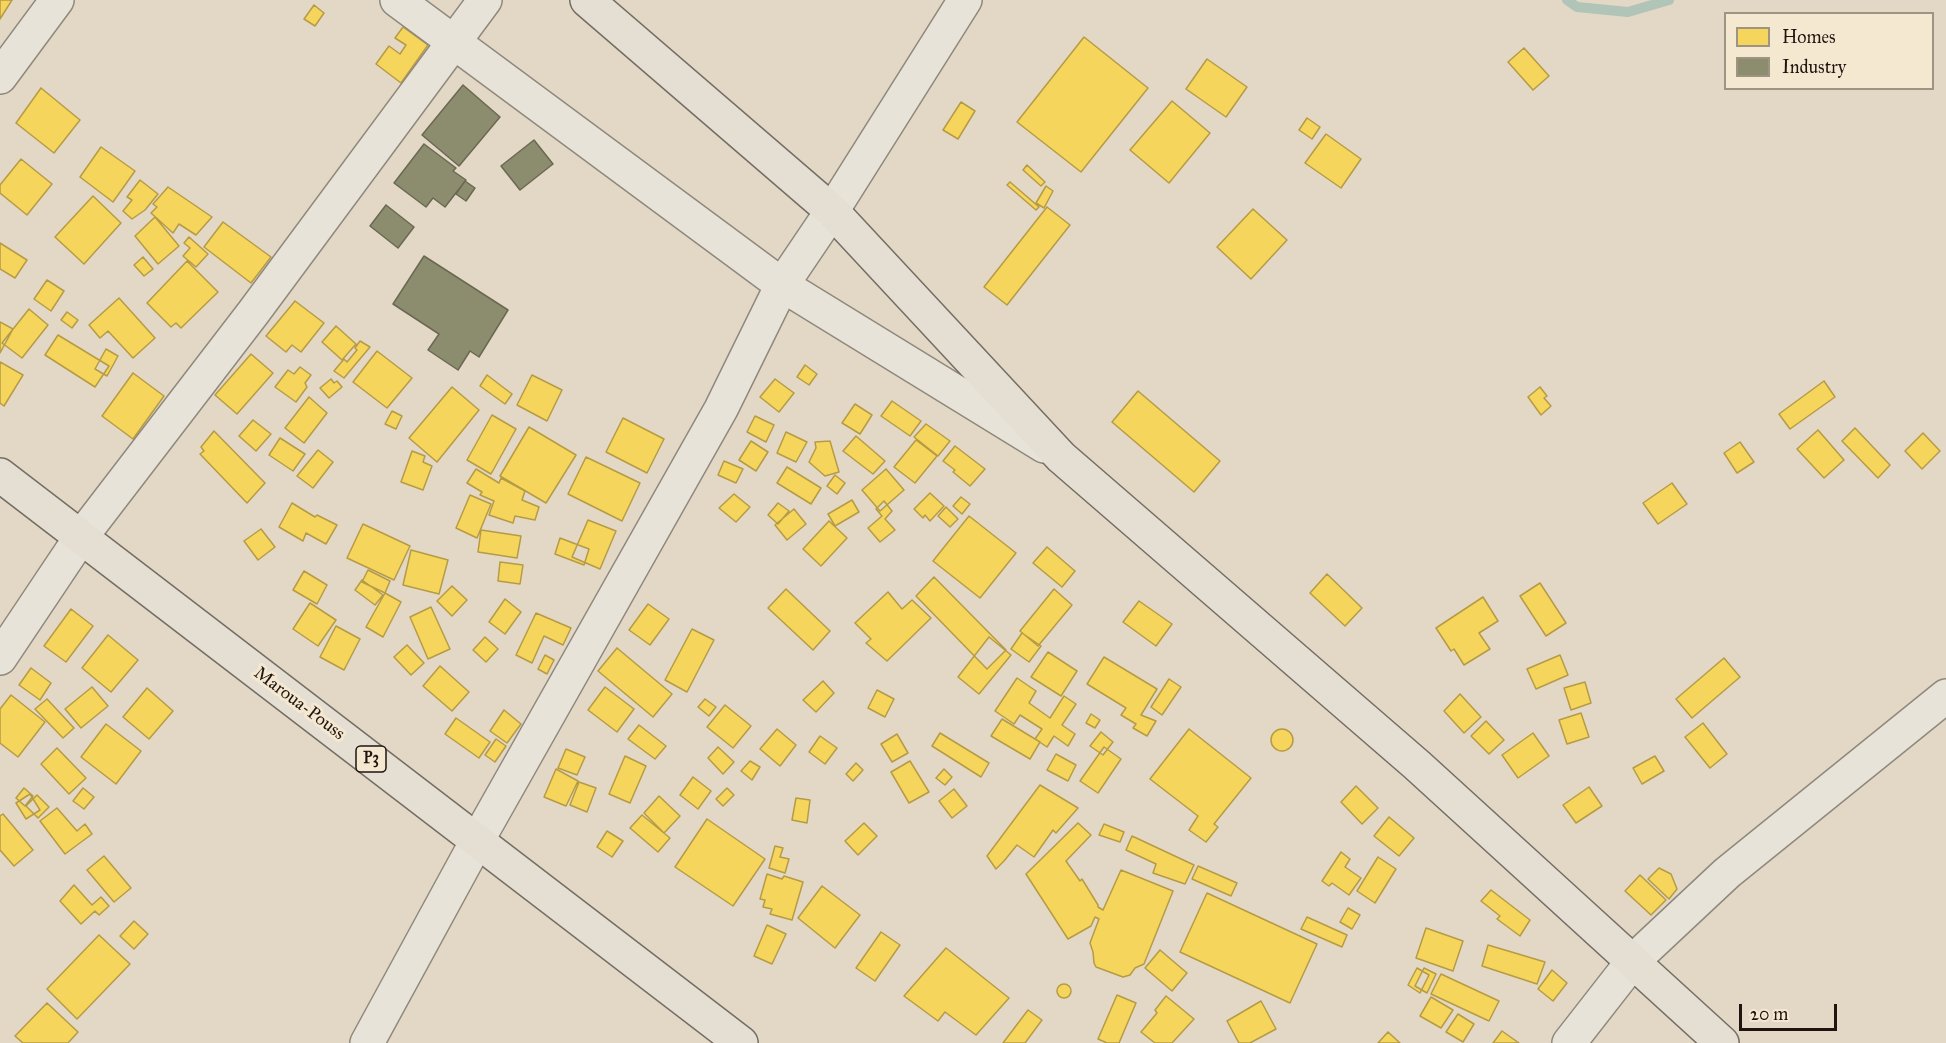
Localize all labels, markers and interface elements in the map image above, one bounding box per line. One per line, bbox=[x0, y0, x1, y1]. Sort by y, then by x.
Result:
legend bbox=[1724, 12, 1934, 90]
text: Homes bbox=[1782, 26, 1836, 48]
text: Industry bbox=[1782, 56, 1846, 78]
street label: Maroua-Pouss bbox=[249, 663, 349, 745]
road number: P3 bbox=[356, 746, 386, 772]
scale bar bbox=[1742, 992, 1840, 1030]
text: 20 m bbox=[1750, 1003, 1788, 1025]

